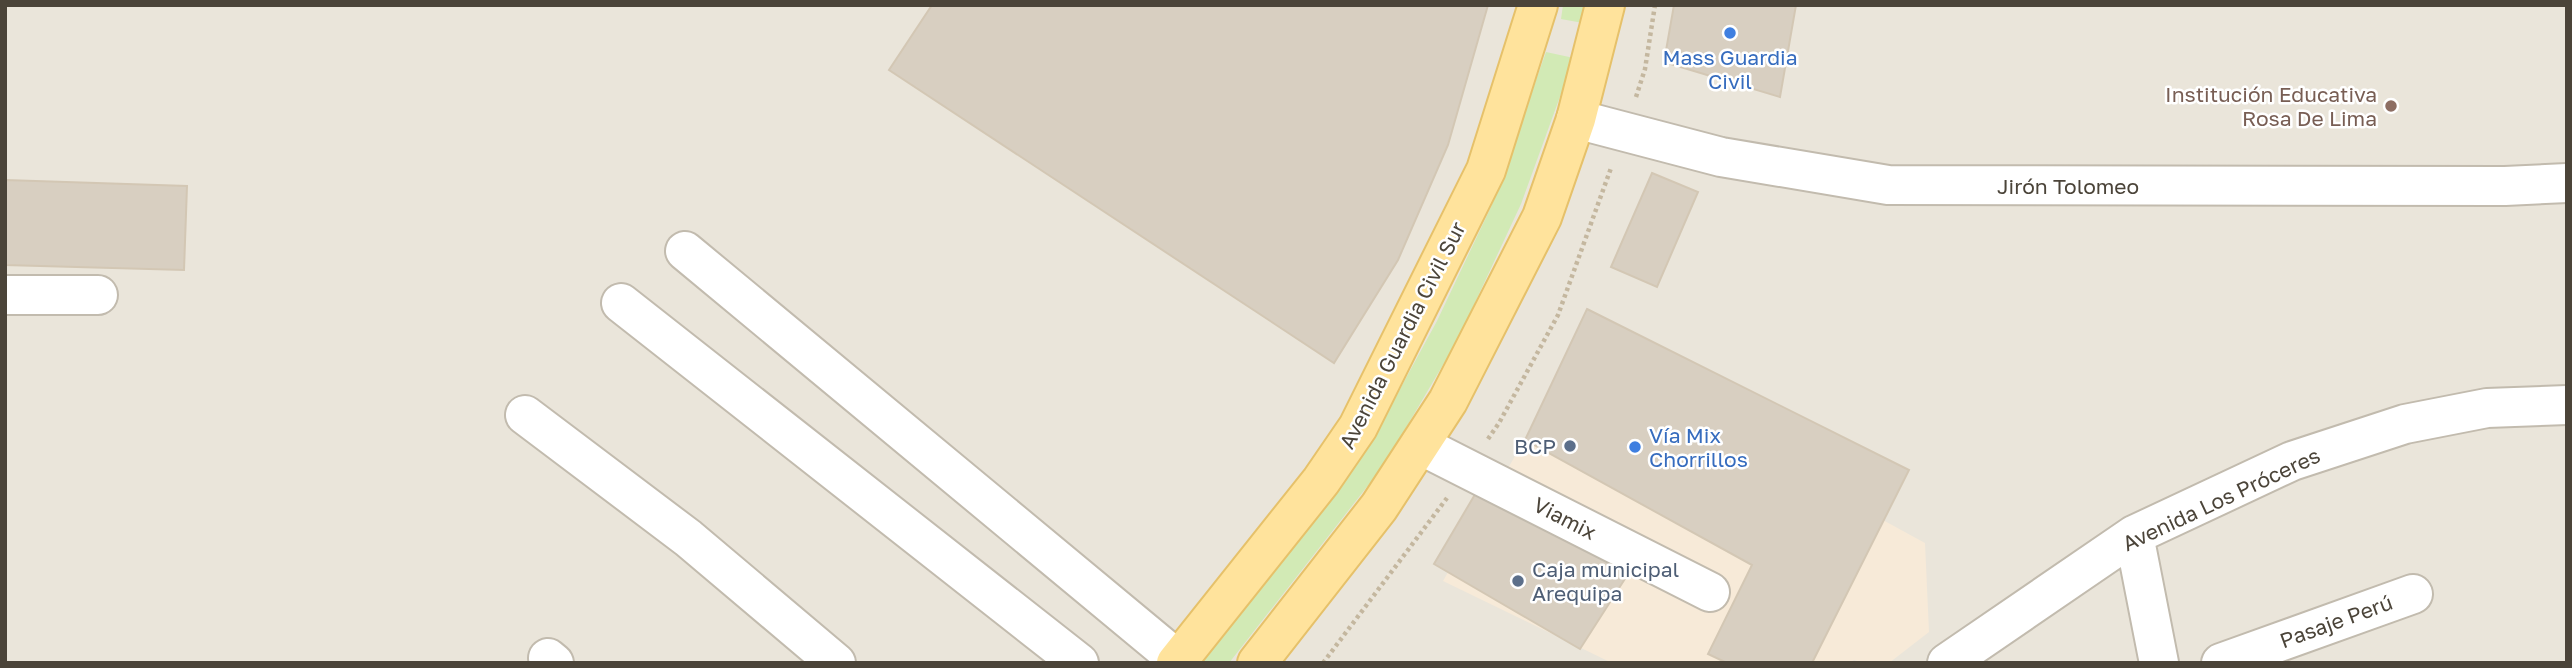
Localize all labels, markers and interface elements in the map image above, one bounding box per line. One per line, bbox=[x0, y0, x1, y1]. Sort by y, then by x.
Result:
marker: Mass Guardia Civil bbox=[1722, 25, 1738, 41]
place label: Mass Guardia Civil bbox=[1662, 44, 1798, 94]
place label: Institución Educativa Rosa De Lima bbox=[2165, 81, 2377, 131]
marker: Institución Educativa Rosa De Lima bbox=[2383, 98, 2399, 114]
street label: Jirón Tolomeo bbox=[1997, 173, 2139, 199]
street label: Avenida Guardia Civil Sur bbox=[1333, 217, 1471, 453]
place label: Vía Mix Chorrillos bbox=[1649, 422, 1748, 472]
place label: BCP bbox=[1514, 433, 1556, 459]
marker: BCP bbox=[1562, 438, 1578, 454]
marker: Vía Mix Chorrillos bbox=[1627, 439, 1643, 455]
street label: Avenida Los Próceres bbox=[2118, 442, 2324, 556]
street label: Viamix bbox=[1529, 491, 1601, 545]
place label: Caja municipal Arequipa bbox=[1532, 556, 1679, 606]
marker: Caja municipal Arequipa bbox=[1510, 573, 1526, 589]
street label: Pasaje Perú bbox=[2276, 589, 2396, 653]

